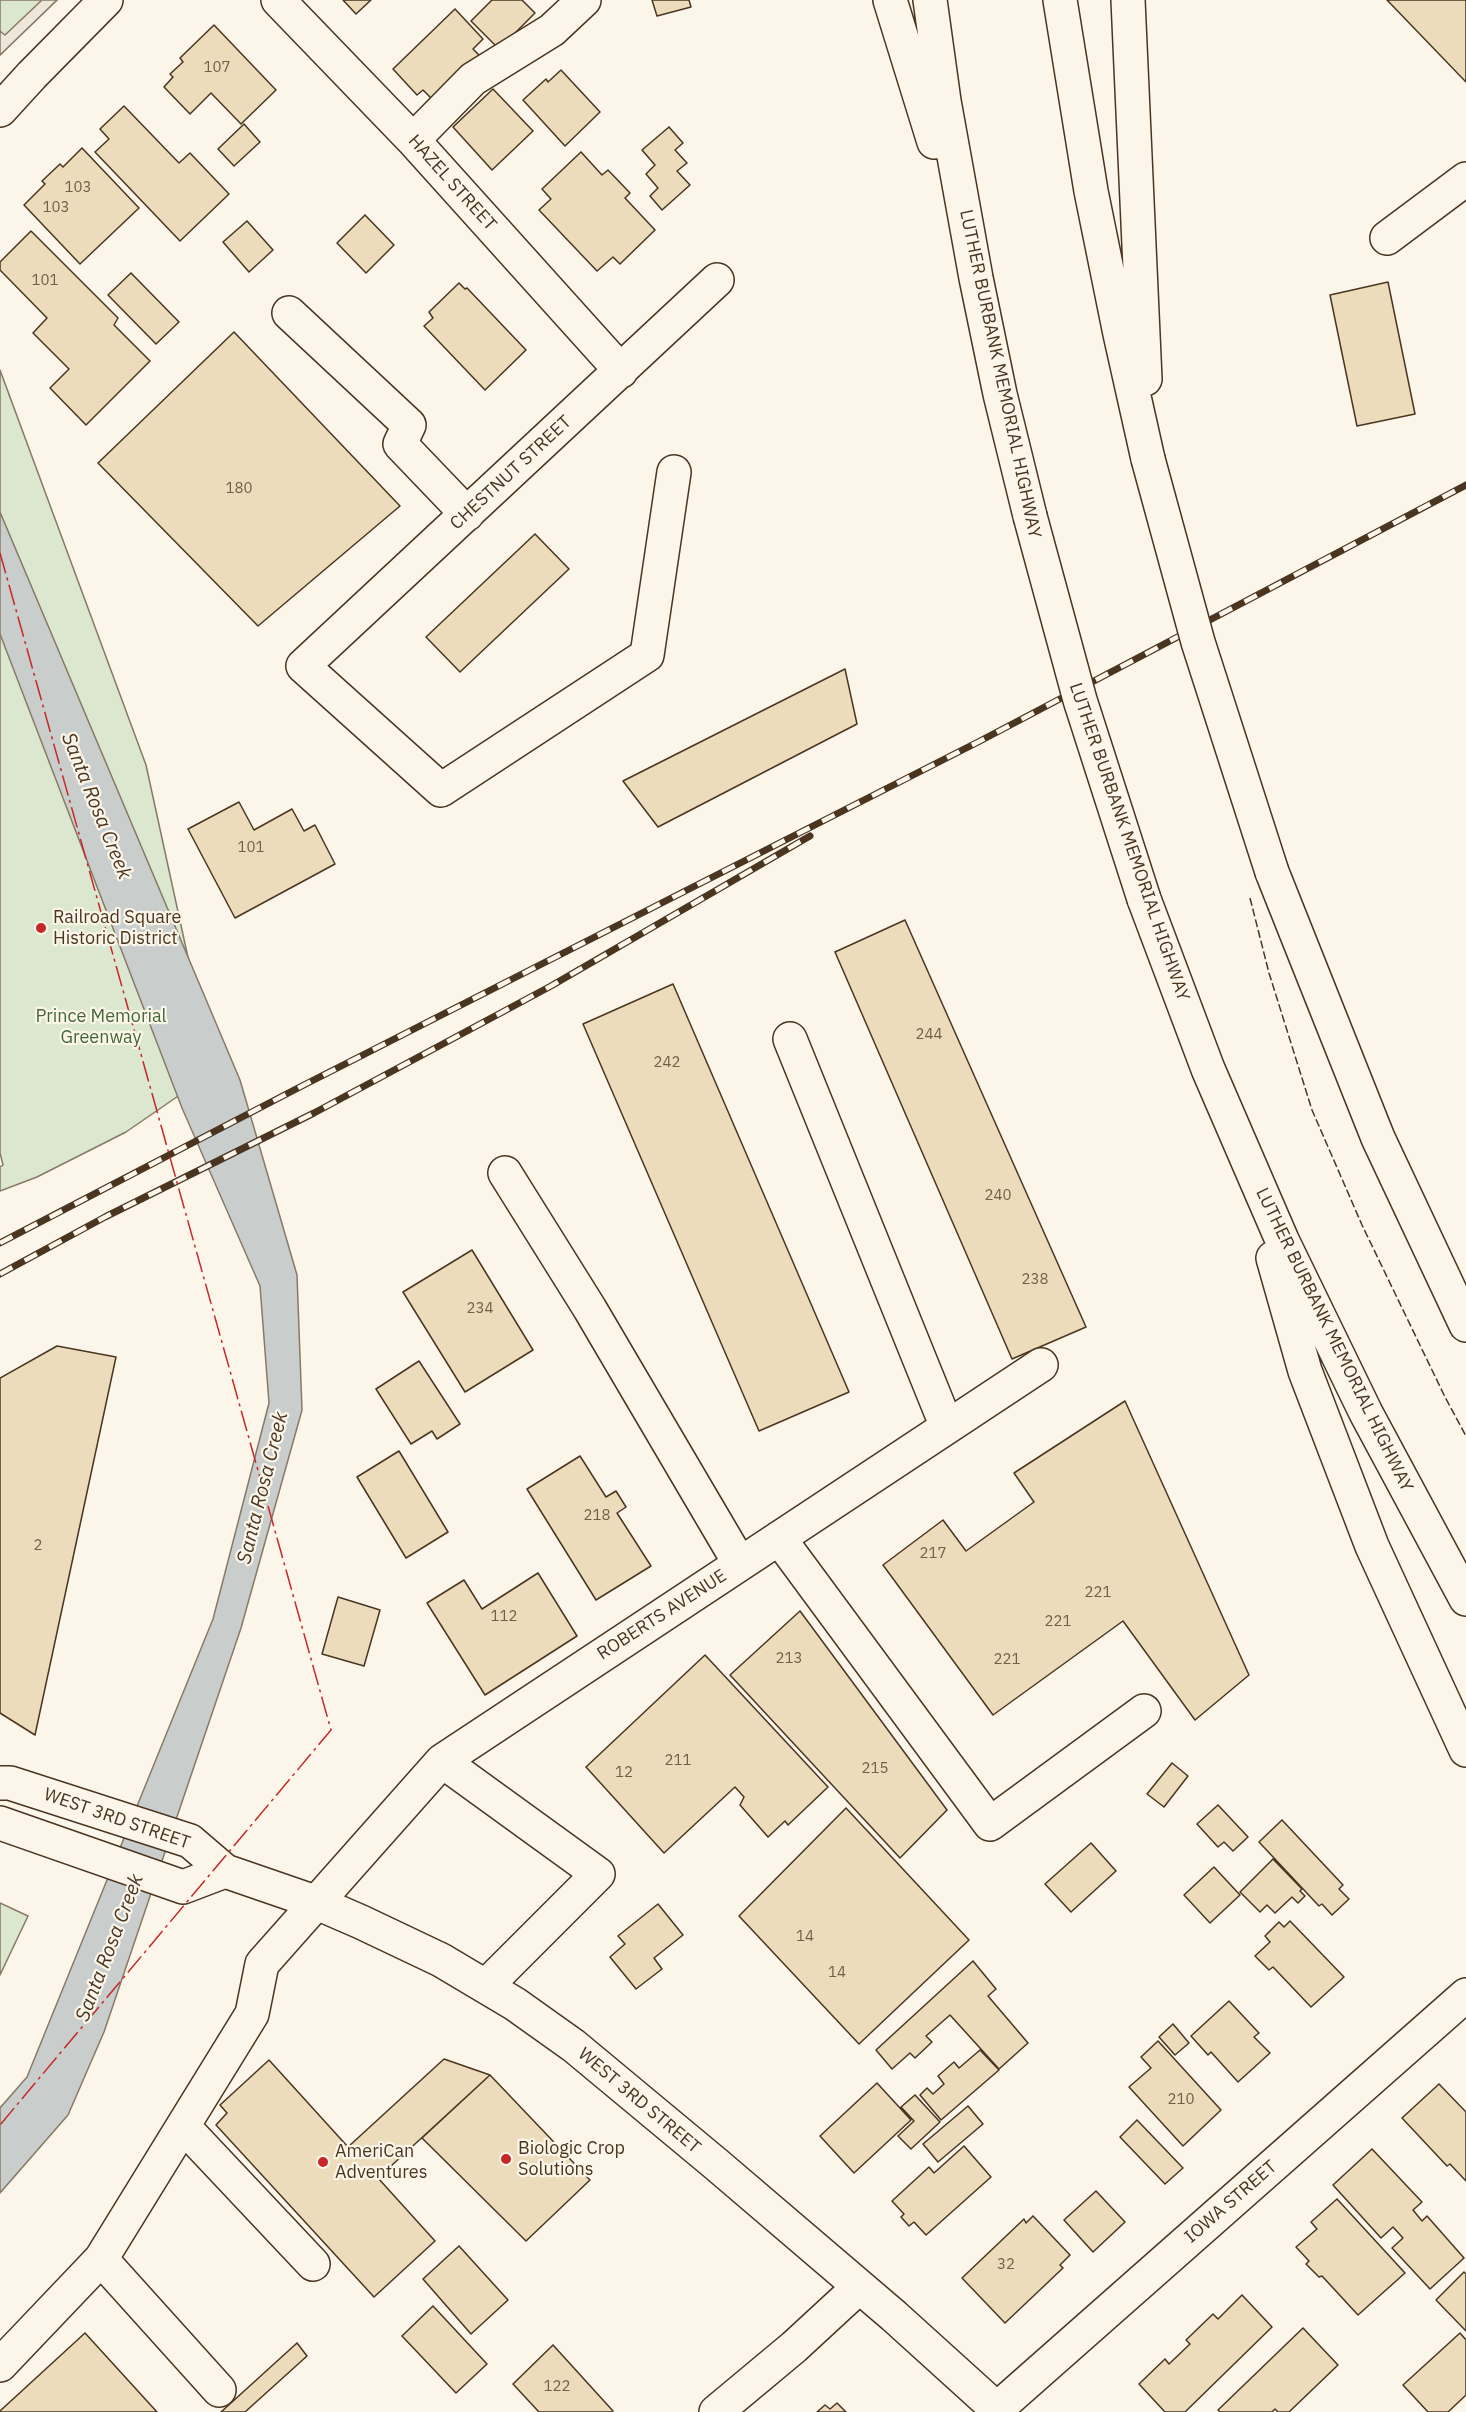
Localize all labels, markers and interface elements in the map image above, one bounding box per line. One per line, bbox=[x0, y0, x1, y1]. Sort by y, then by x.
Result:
house number: 107 bbox=[204, 59, 230, 77]
street label: HAZEL STREET bbox=[403, 131, 501, 235]
house number: 103 bbox=[65, 179, 91, 197]
house number: 103 bbox=[43, 199, 69, 217]
street label: LUTHER BURBANK MEMORIAL HIGHWAY bbox=[955, 208, 1045, 540]
house number: 101 bbox=[32, 272, 58, 290]
street label: CHESTNUT STREET bbox=[446, 411, 576, 535]
house number: 180 bbox=[226, 480, 252, 498]
street label: LUTHER BURBANK MEMORIAL HIGHWAY bbox=[1064, 680, 1194, 1004]
water label: Santa Rosa Creek bbox=[56, 729, 136, 883]
house number: 101 bbox=[238, 839, 264, 857]
place label: Railroad Square Historic District bbox=[53, 907, 181, 950]
marker: Railroad Square Historic District bbox=[34, 921, 48, 935]
park label: Prince Memorial Greenway bbox=[35, 1006, 167, 1048]
house number: 244 bbox=[916, 1026, 942, 1044]
house number: 242 bbox=[654, 1054, 680, 1072]
street label: LUTHER BURBANK MEMORIAL HIGHWAY bbox=[1251, 1185, 1417, 1495]
house number: 240 bbox=[985, 1187, 1011, 1205]
house number: 238 bbox=[1022, 1271, 1048, 1289]
house number: 234 bbox=[467, 1300, 493, 1318]
water label: Santa Rosa Creek bbox=[232, 1409, 294, 1567]
house number: 218 bbox=[584, 1507, 610, 1525]
house number: 2 bbox=[34, 1537, 42, 1555]
house number: 217 bbox=[920, 1545, 946, 1563]
street label: ROBERTS AVENUE bbox=[593, 1565, 731, 1665]
house number: 221 bbox=[1085, 1584, 1111, 1602]
house number: 112 bbox=[491, 1608, 517, 1626]
house number: 221 bbox=[1045, 1613, 1071, 1631]
house number: 213 bbox=[776, 1650, 802, 1668]
house number: 221 bbox=[994, 1651, 1020, 1669]
house number: 211 bbox=[665, 1752, 691, 1770]
house number: 215 bbox=[862, 1760, 888, 1778]
house number: 12 bbox=[615, 1764, 633, 1782]
street label: WEST 3RD STREET bbox=[41, 1784, 193, 1854]
water label: Santa Rosa Creek bbox=[71, 1871, 149, 2025]
house number: 14 bbox=[796, 1928, 814, 1946]
house number: 14 bbox=[828, 1964, 846, 1982]
street label: WEST 3RD STREET bbox=[573, 2043, 705, 2159]
house number: 210 bbox=[1168, 2091, 1194, 2109]
place label: Biologic Crop Solutions bbox=[518, 2138, 625, 2180]
place label: AmeriCan Adventures bbox=[335, 2141, 428, 2184]
marker: Biologic Crop Solutions bbox=[499, 2152, 513, 2166]
marker: AmeriCan Adventures bbox=[316, 2155, 330, 2169]
street label: IOWA STREET bbox=[1181, 2156, 1281, 2248]
house number: 32 bbox=[997, 2256, 1015, 2274]
house number: 122 bbox=[544, 2378, 570, 2396]

